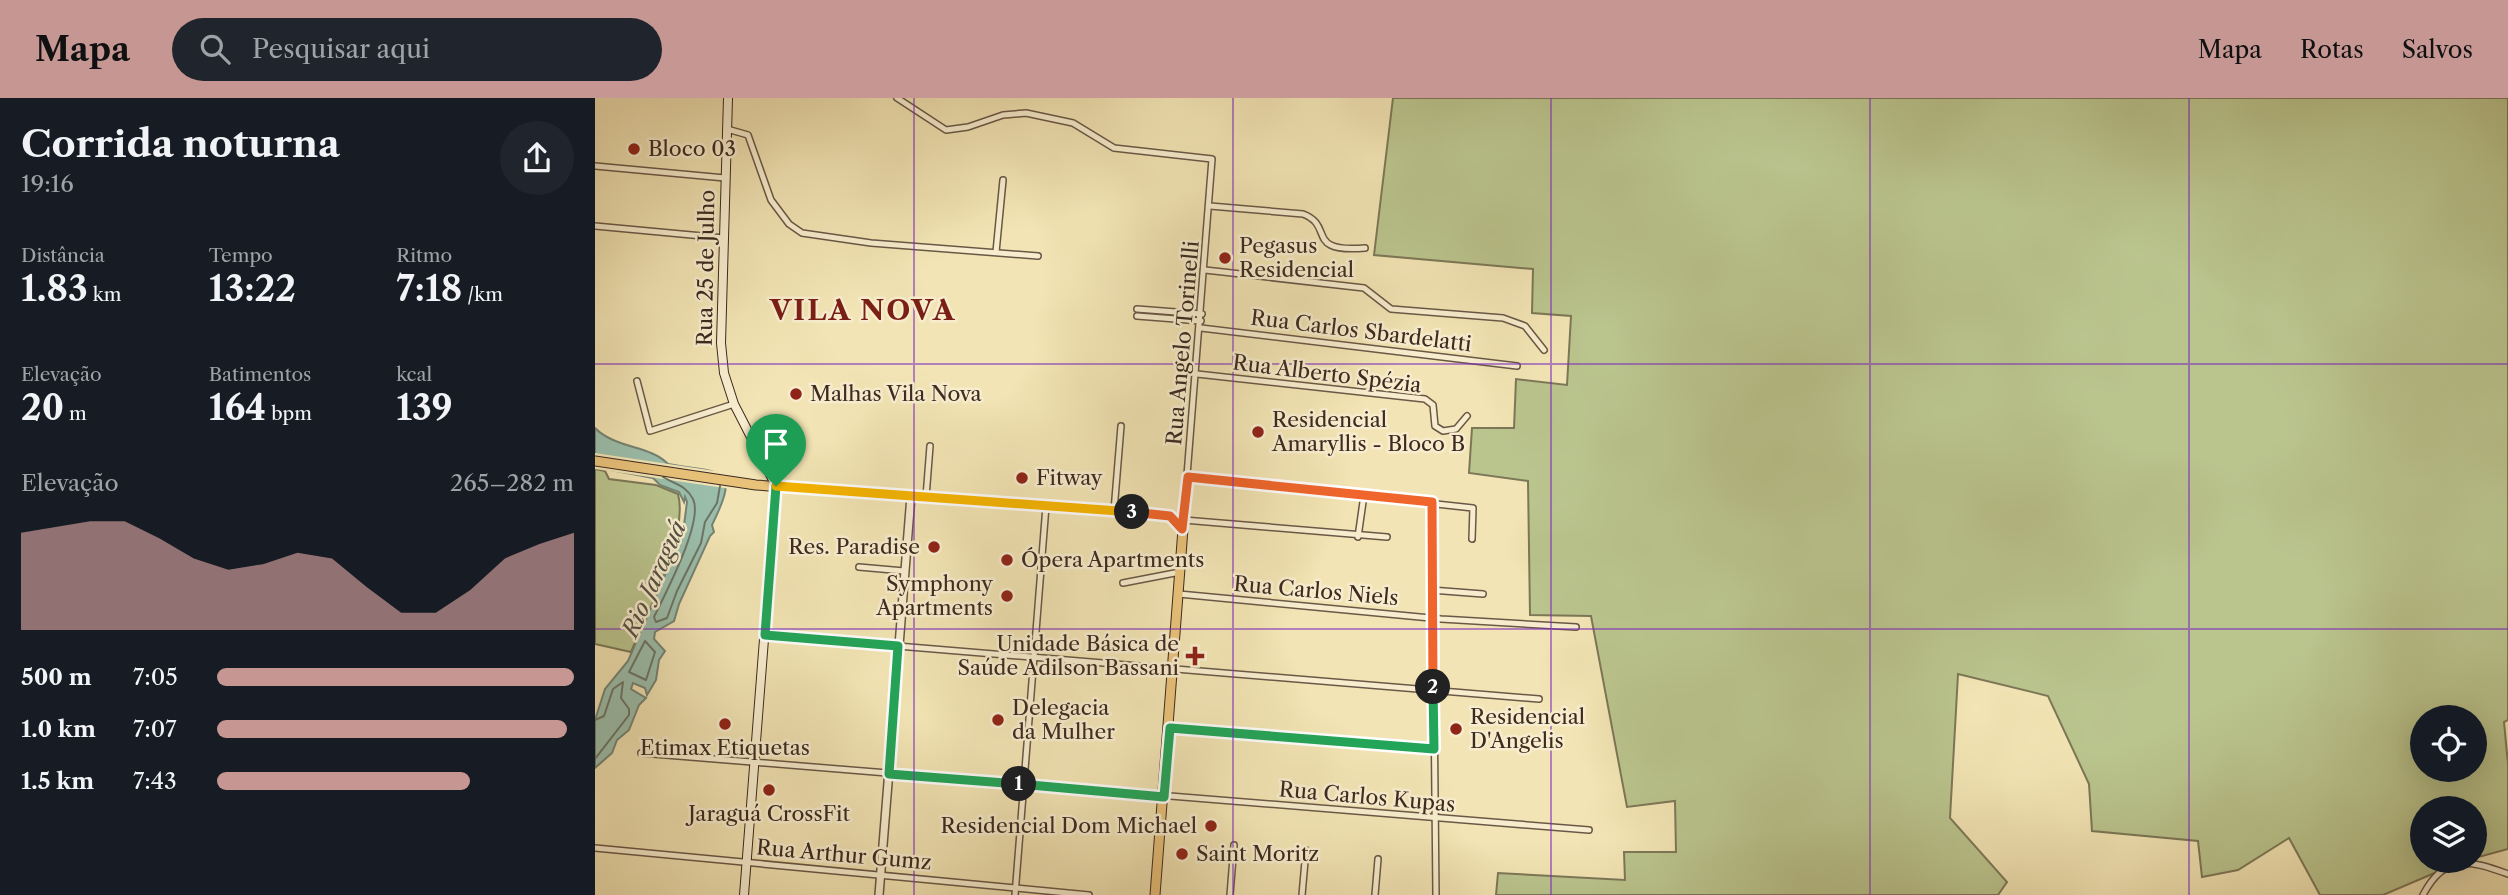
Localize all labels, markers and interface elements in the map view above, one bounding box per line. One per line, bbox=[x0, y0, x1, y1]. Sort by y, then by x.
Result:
search box bbox=[172, 18, 662, 81]
text: Mapa bbox=[35, 29, 130, 70]
icon: search bbox=[196, 30, 234, 68]
text: Pesquisar aqui bbox=[252, 33, 430, 65]
text: Mapa bbox=[2198, 35, 2262, 64]
text: Rotas bbox=[2300, 35, 2364, 64]
text: Salvos bbox=[2402, 35, 2473, 64]
text: Corrida noturna bbox=[21, 120, 340, 167]
button: share bbox=[500, 121, 574, 195]
place label: Bloco 03 bbox=[648, 136, 736, 161]
marker: Bloco 03 bbox=[626, 141, 642, 157]
text: 19:16 bbox=[21, 170, 74, 198]
street label: Rua 25 de Julho bbox=[692, 190, 719, 346]
place label: Pegasus Residencial bbox=[1239, 233, 1354, 282]
street label: Rua Angelo Torinelli bbox=[1161, 240, 1204, 446]
text: Distância bbox=[21, 244, 105, 267]
text: Tempo bbox=[209, 244, 273, 267]
text: Ritmo bbox=[396, 244, 452, 267]
marker: Pegasus Residencial bbox=[1217, 250, 1233, 266]
text: 1.83 bbox=[21, 267, 88, 310]
text: 13:22 bbox=[209, 267, 296, 310]
text: 7:18 bbox=[396, 267, 462, 310]
text: km bbox=[88, 283, 122, 306]
text: /km bbox=[462, 283, 503, 306]
district label: VILA NOVA bbox=[769, 293, 956, 327]
street label: Rua Carlos Sbardelatti bbox=[1249, 305, 1473, 356]
street label: Rua Alberto Spézia bbox=[1231, 349, 1424, 398]
text: Elevação bbox=[21, 363, 102, 386]
text: Batimentos bbox=[209, 363, 311, 386]
text: kcal bbox=[396, 363, 432, 386]
place label: Malhas Vila Nova bbox=[810, 381, 983, 406]
text: 20 bbox=[21, 386, 64, 429]
text: 164 bbox=[209, 386, 266, 429]
text: 139 bbox=[396, 386, 453, 429]
marker: Malhas Vila Nova bbox=[788, 386, 804, 402]
text: m bbox=[64, 402, 87, 425]
text: bpm bbox=[266, 402, 312, 425]
place label: Residencial Amaryllis - Bloco B bbox=[1271, 407, 1465, 456]
pin bbox=[746, 414, 806, 486]
marker: Residencial Amaryllis - Bloco B bbox=[1250, 424, 1266, 440]
icon: arrive bbox=[757, 425, 795, 463]
place label: Fitway bbox=[1036, 465, 1103, 490]
text: Elevação bbox=[21, 469, 119, 497]
text: 265–282 m bbox=[450, 469, 574, 497]
marker: Fitway bbox=[1014, 470, 1030, 486]
pin: 3 bbox=[1115, 494, 1149, 530]
text: 3 bbox=[1126, 500, 1137, 523]
water label: Rio Jaraguá bbox=[615, 516, 692, 643]
place label: Res. Paradise bbox=[788, 534, 920, 559]
marker: Res. Paradise bbox=[926, 539, 942, 555]
place label: Ópera Apartments bbox=[1021, 547, 1204, 572]
marker: Ópera Apartments bbox=[999, 552, 1015, 568]
place label: Symphony Apartments bbox=[875, 571, 993, 620]
street label: Rua Carlos Niels bbox=[1233, 571, 1400, 610]
marker: Symphony Apartments bbox=[999, 588, 1015, 604]
place label: Unidade Básica de Saúde Adilson Bassani bbox=[957, 631, 1179, 680]
marker: Unidade Básica de Saúde Adilson Bassani bbox=[1185, 646, 1205, 666]
text: 500 m bbox=[21, 663, 92, 691]
text: 7:05 bbox=[133, 663, 178, 691]
pin: 2 bbox=[1415, 670, 1451, 704]
text: 2 bbox=[1427, 675, 1438, 698]
place label: Delegacia da Mulher bbox=[1012, 695, 1115, 744]
place label: Residencial D'Angelis bbox=[1470, 704, 1585, 753]
map controls bbox=[2410, 705, 2487, 873]
button: locate bbox=[2410, 705, 2487, 782]
marker: Delegacia da Mulher bbox=[990, 712, 1006, 728]
text: 1.0 km bbox=[21, 715, 96, 743]
text: 7:07 bbox=[133, 715, 177, 743]
marker: Etimax Etiquetas bbox=[717, 716, 733, 732]
marker: Residencial D'Angelis bbox=[1448, 721, 1464, 737]
place label: Etimax Etiquetas bbox=[640, 735, 810, 760]
pin: 1 bbox=[1001, 766, 1037, 802]
text: 1.5 km bbox=[21, 767, 94, 795]
text: 7:43 bbox=[133, 767, 177, 795]
text: 1 bbox=[1014, 772, 1023, 795]
street label: Rua Carlos Kupas bbox=[1278, 776, 1456, 817]
marker: Jaraguá CrossFit bbox=[761, 782, 777, 798]
button: layers bbox=[2410, 796, 2487, 873]
place label: Jaraguá CrossFit bbox=[685, 801, 850, 826]
place label: Residencial Dom Michael bbox=[941, 813, 1197, 838]
marker: Residencial Dom Michael bbox=[1203, 818, 1219, 834]
street label: Rua Arthur Gumz bbox=[755, 834, 933, 875]
place label: Saint Moritz bbox=[1196, 841, 1319, 866]
marker: Saint Moritz bbox=[1174, 846, 1190, 862]

